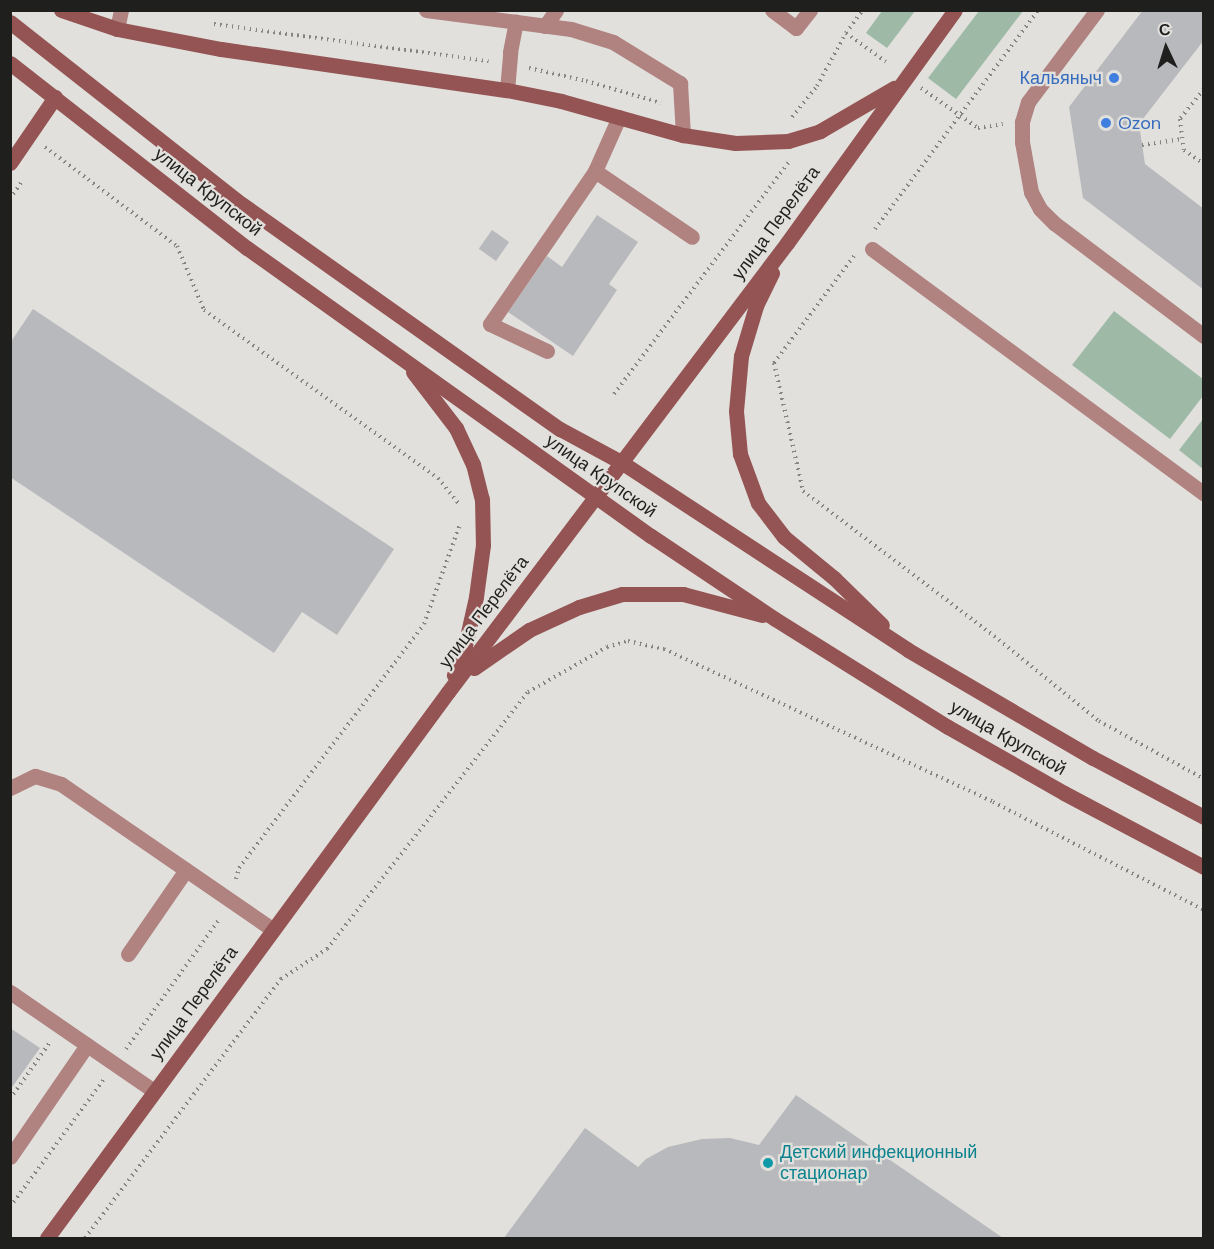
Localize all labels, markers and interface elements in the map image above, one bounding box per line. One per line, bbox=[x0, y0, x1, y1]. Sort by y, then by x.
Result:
north arrow bbox=[1136, 18, 1196, 78]
text: С bbox=[1158, 19, 1171, 40]
place label: Кальяныч bbox=[1020, 67, 1102, 89]
marker: Кальяныч bbox=[1107, 71, 1121, 85]
place label: Ozon bbox=[1118, 112, 1161, 134]
marker: Ozon bbox=[1099, 116, 1113, 130]
street label: улица Крупской bbox=[150, 143, 266, 241]
street label: улица Перелёта bbox=[728, 162, 824, 284]
street label: улица Крупской bbox=[541, 430, 661, 522]
street label: улица Перелёта bbox=[435, 552, 533, 672]
street label: улица Крупской bbox=[946, 696, 1070, 780]
street label: улица Перелёта bbox=[146, 942, 242, 1064]
place label: Детский инфекционный стационар bbox=[780, 1142, 977, 1184]
marker: Детский инфекционный стационар bbox=[761, 1156, 775, 1170]

